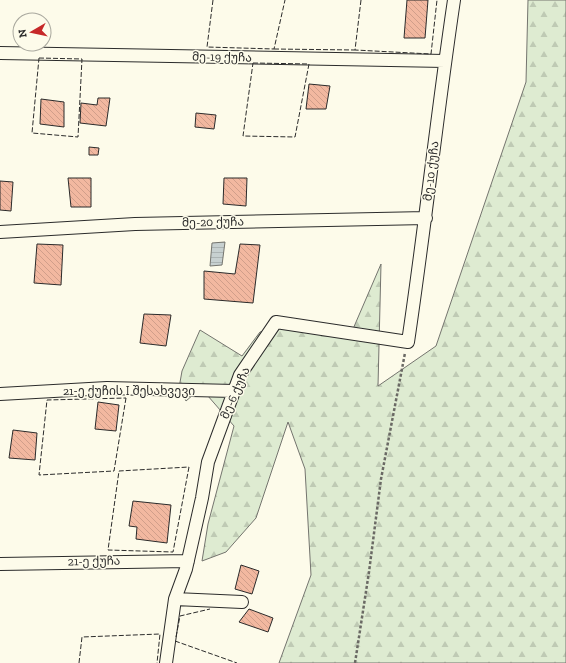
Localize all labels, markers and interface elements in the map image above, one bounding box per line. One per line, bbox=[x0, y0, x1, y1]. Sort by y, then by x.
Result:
north arrow bbox=[12, 12, 52, 52]
text: N bbox=[15, 28, 30, 39]
street label: მე-19 ქუჩა bbox=[192, 49, 252, 65]
street label: მე-10 ქუჩა bbox=[420, 140, 442, 202]
street label: მე-20 ქუჩა bbox=[182, 214, 244, 230]
street label: მე-6 ქუჩა bbox=[217, 365, 253, 421]
street label: 21-ე ქუჩის I შესახვევი bbox=[63, 384, 195, 398]
street label: 21-ე ქუჩა bbox=[68, 554, 120, 568]

